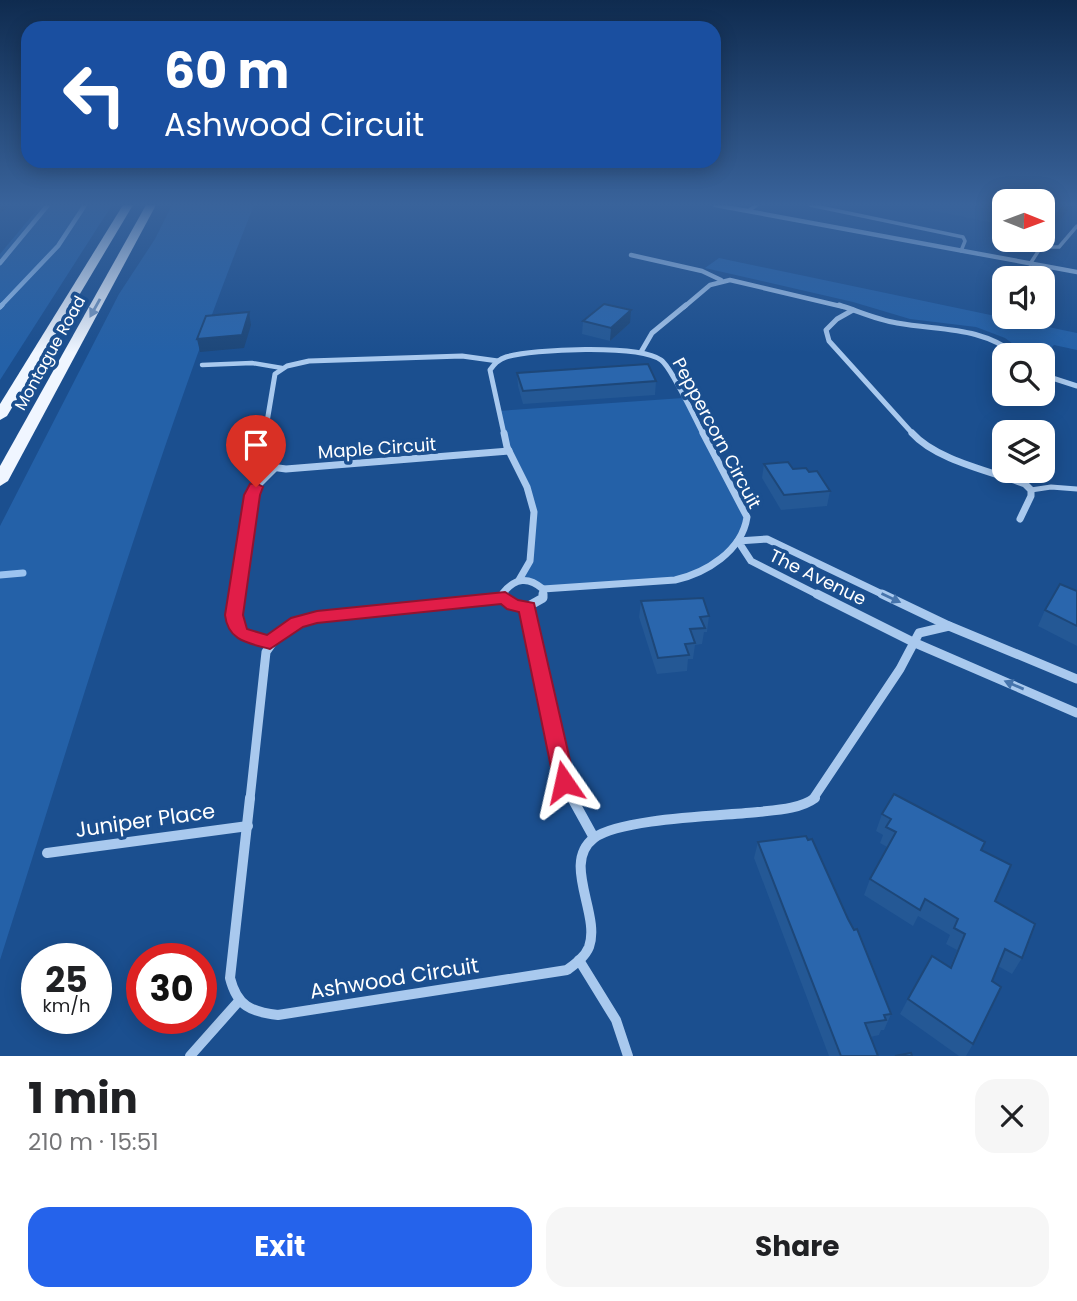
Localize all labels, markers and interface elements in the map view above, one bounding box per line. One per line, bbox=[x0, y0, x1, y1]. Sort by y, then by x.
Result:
text: 60 m bbox=[164, 37, 289, 105]
icon: left bbox=[49, 49, 140, 140]
text: Ashwood Circuit bbox=[164, 102, 424, 147]
north arrow bbox=[992, 189, 1055, 252]
map controls bbox=[992, 189, 1055, 483]
button: sound bbox=[992, 266, 1055, 329]
street label: Montague Road bbox=[9, 292, 91, 414]
one-way arrow bbox=[89, 298, 101, 318]
button: search bbox=[992, 343, 1055, 406]
street label: Peppercorn Circuit bbox=[667, 353, 767, 513]
pin bbox=[226, 415, 286, 487]
button: layers bbox=[992, 420, 1055, 483]
icon: arrive bbox=[237, 426, 275, 464]
street label: Maple Circuit bbox=[317, 431, 437, 465]
street label: The Avenue bbox=[765, 543, 871, 611]
one-way arrow bbox=[881, 593, 901, 604]
one-way arrow bbox=[1004, 680, 1025, 691]
position arrow bbox=[527, 745, 601, 819]
street label: Juniper Place bbox=[73, 796, 217, 844]
speed limit sign: 30 bbox=[126, 943, 217, 1034]
street label: Ashwood Circuit bbox=[307, 950, 481, 1006]
text: 25 bbox=[45, 955, 88, 1004]
text: km/h bbox=[43, 993, 90, 1018]
text: 1 min bbox=[28, 1069, 138, 1128]
button: close bbox=[975, 1079, 1049, 1153]
text: 210 m · 15:51 bbox=[28, 1126, 159, 1158]
button: Exit bbox=[28, 1207, 532, 1287]
button: Share bbox=[546, 1207, 1049, 1287]

